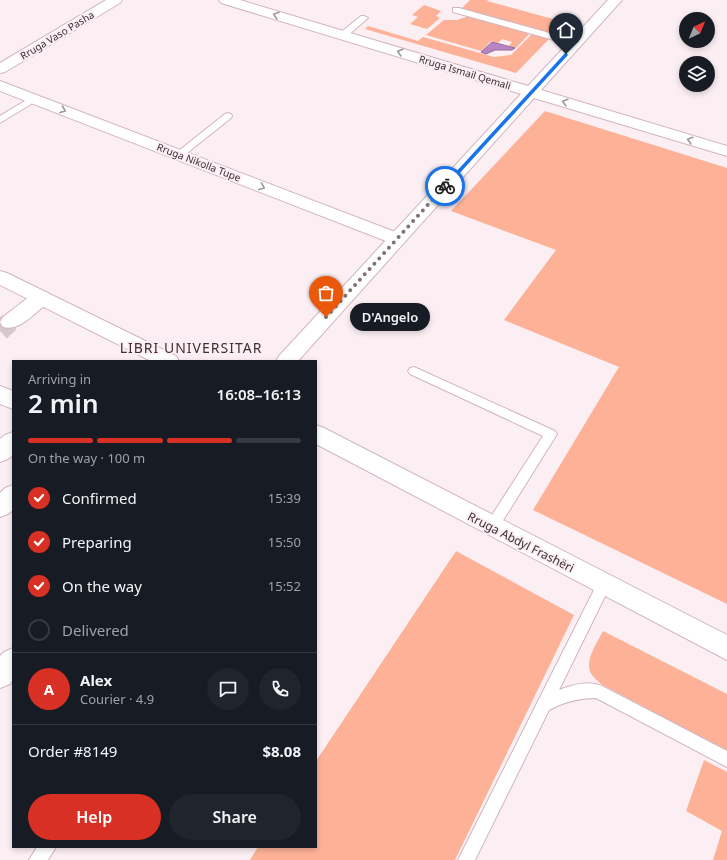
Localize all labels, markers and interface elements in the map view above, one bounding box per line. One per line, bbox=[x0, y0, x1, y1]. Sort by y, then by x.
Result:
street label: Rruga Vaso Pasha bbox=[17, 7, 97, 63]
one-way arrow bbox=[272, 11, 279, 20]
north arrow bbox=[679, 12, 715, 48]
map controls bbox=[679, 12, 715, 92]
pin bbox=[549, 13, 583, 54]
icon: home bbox=[555, 19, 577, 41]
one-way arrow bbox=[397, 48, 404, 57]
street label: Rruga Ismail Qemali bbox=[417, 51, 513, 93]
button: layers bbox=[679, 56, 715, 92]
one-way arrow bbox=[562, 98, 569, 107]
one-way arrow bbox=[59, 106, 66, 114]
one-way arrow bbox=[686, 136, 693, 145]
street label: Rruga Nikolla Tupe bbox=[155, 140, 243, 185]
courier bbox=[425, 166, 465, 206]
icon: bike bbox=[434, 175, 456, 197]
one-way arrow bbox=[259, 182, 266, 190]
pin bbox=[309, 276, 343, 317]
icon: bag bbox=[315, 282, 337, 304]
callout: D'Angelo bbox=[350, 303, 430, 331]
text: D'Angelo bbox=[362, 308, 418, 326]
district label: LIBRI UNIVERSITAR bbox=[120, 338, 262, 357]
text: Arriving in bbox=[28, 370, 91, 388]
text: 16:08–16:13 bbox=[217, 384, 301, 404]
text: 2 min bbox=[28, 385, 99, 421]
text: On the way · 100 m bbox=[28, 449, 145, 467]
icon: check bbox=[28, 487, 50, 509]
text: Confirmed bbox=[62, 488, 137, 508]
text: 15:39 bbox=[268, 489, 301, 507]
street label: Rruga Abdyl Frashëri bbox=[465, 508, 577, 576]
icon: check bbox=[28, 531, 50, 553]
text: Preparing bbox=[62, 532, 132, 552]
text: 15:50 bbox=[268, 533, 301, 551]
icon: check bbox=[28, 575, 50, 597]
text: On the way bbox=[62, 576, 142, 596]
text: 15:52 bbox=[268, 577, 301, 595]
text: Delivered bbox=[62, 620, 129, 640]
button: chat bbox=[207, 668, 249, 710]
button: phone bbox=[259, 668, 301, 710]
text: Alex bbox=[80, 670, 112, 690]
text: A bbox=[44, 679, 54, 699]
text: Courier · 4.9 bbox=[80, 690, 154, 708]
text: Order #8149 bbox=[28, 741, 117, 761]
text: $8.08 bbox=[262, 741, 301, 761]
button: Help bbox=[28, 794, 161, 840]
button: Share bbox=[169, 794, 301, 840]

